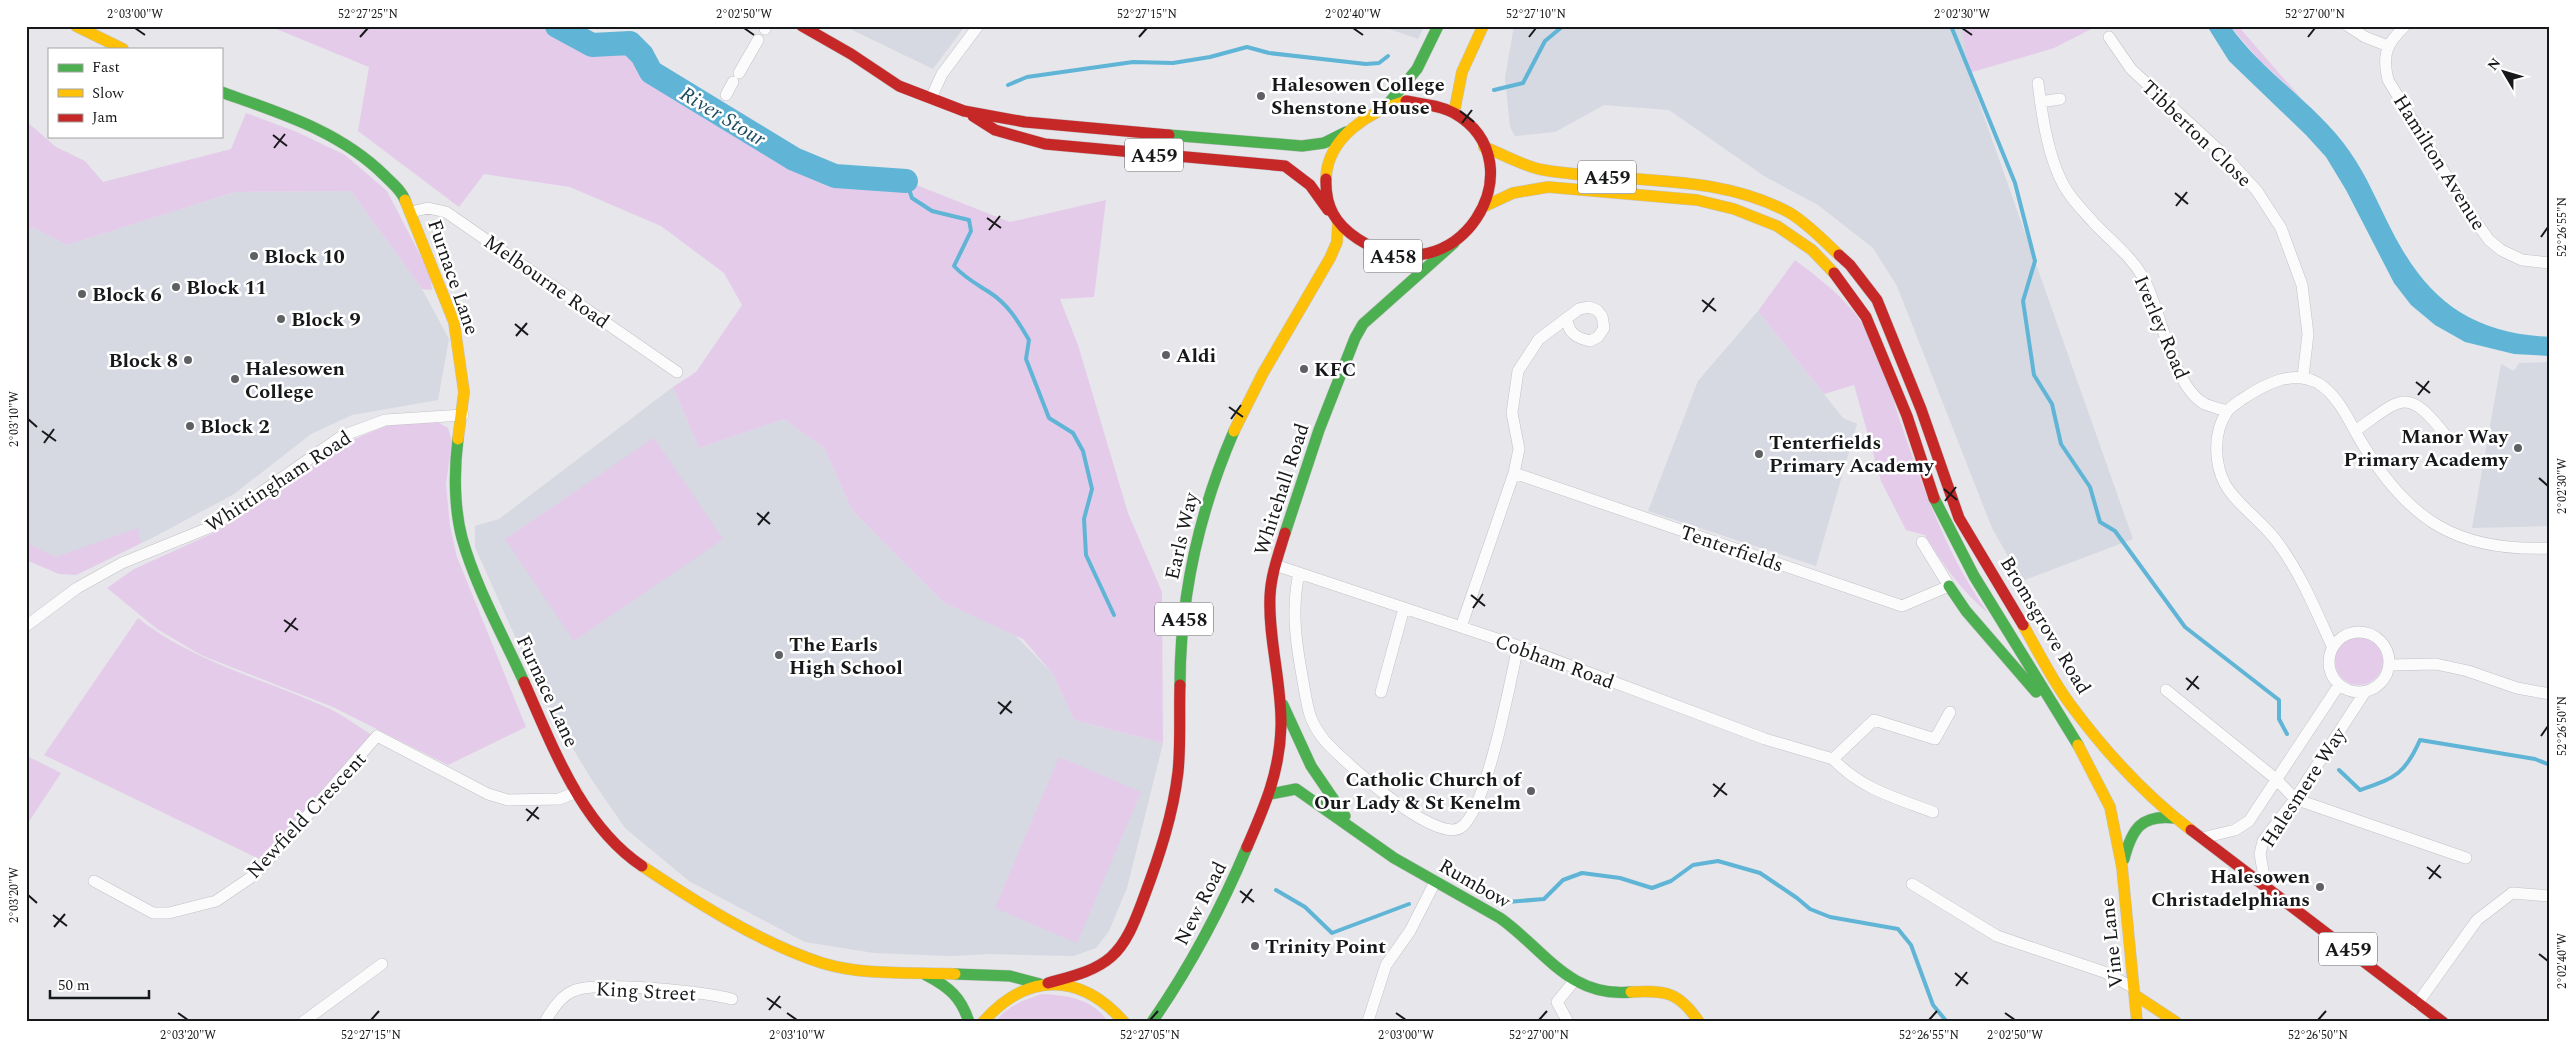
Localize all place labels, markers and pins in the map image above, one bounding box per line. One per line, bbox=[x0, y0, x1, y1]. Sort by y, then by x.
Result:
place label: Halesowen College Shenstone House bbox=[1271, 70, 1445, 123]
marker: Halesowen College Shenstone House bbox=[1255, 90, 1267, 102]
place label: Block 10 bbox=[264, 242, 345, 272]
marker: Block 10 bbox=[248, 250, 260, 262]
place label: Block 11 bbox=[186, 273, 267, 303]
place label: Block 6 bbox=[92, 280, 162, 310]
marker: Block 11 bbox=[170, 281, 182, 293]
marker: Block 6 bbox=[76, 288, 88, 300]
place label: Block 9 bbox=[291, 305, 361, 335]
marker: Block 9 bbox=[275, 313, 287, 325]
place label: Aldi bbox=[1176, 341, 1216, 371]
place label: Block 8 bbox=[108, 346, 178, 376]
marker: Aldi bbox=[1160, 349, 1172, 361]
marker: Block 8 bbox=[182, 354, 194, 366]
place label: Halesowen College bbox=[245, 354, 345, 407]
place label: KFC bbox=[1314, 355, 1356, 385]
marker: KFC bbox=[1298, 363, 1310, 375]
marker: Halesowen College bbox=[229, 373, 241, 385]
place label: Block 2 bbox=[200, 412, 270, 442]
marker: Block 2 bbox=[184, 420, 196, 432]
place label: Manor Way Primary Academy bbox=[2344, 422, 2509, 475]
place label: Tenterfields Primary Academy bbox=[1769, 428, 1935, 481]
marker: Manor Way Primary Academy bbox=[2512, 442, 2524, 454]
marker: Tenterfields Primary Academy bbox=[1753, 448, 1765, 460]
place label: The Earls High School bbox=[789, 630, 903, 683]
marker: The Earls High School bbox=[773, 649, 785, 661]
place label: Catholic Church of Our Lady & St Kenelm bbox=[1314, 765, 1523, 818]
marker: Catholic Church of Our Lady & St Kenelm bbox=[1525, 785, 1537, 797]
place label: Halesowen Christadelphians bbox=[2151, 862, 2310, 915]
marker: Halesowen Christadelphians bbox=[2314, 881, 2326, 893]
place label: Trinity Point bbox=[1265, 932, 1386, 962]
marker: Trinity Point bbox=[1249, 940, 1261, 952]

